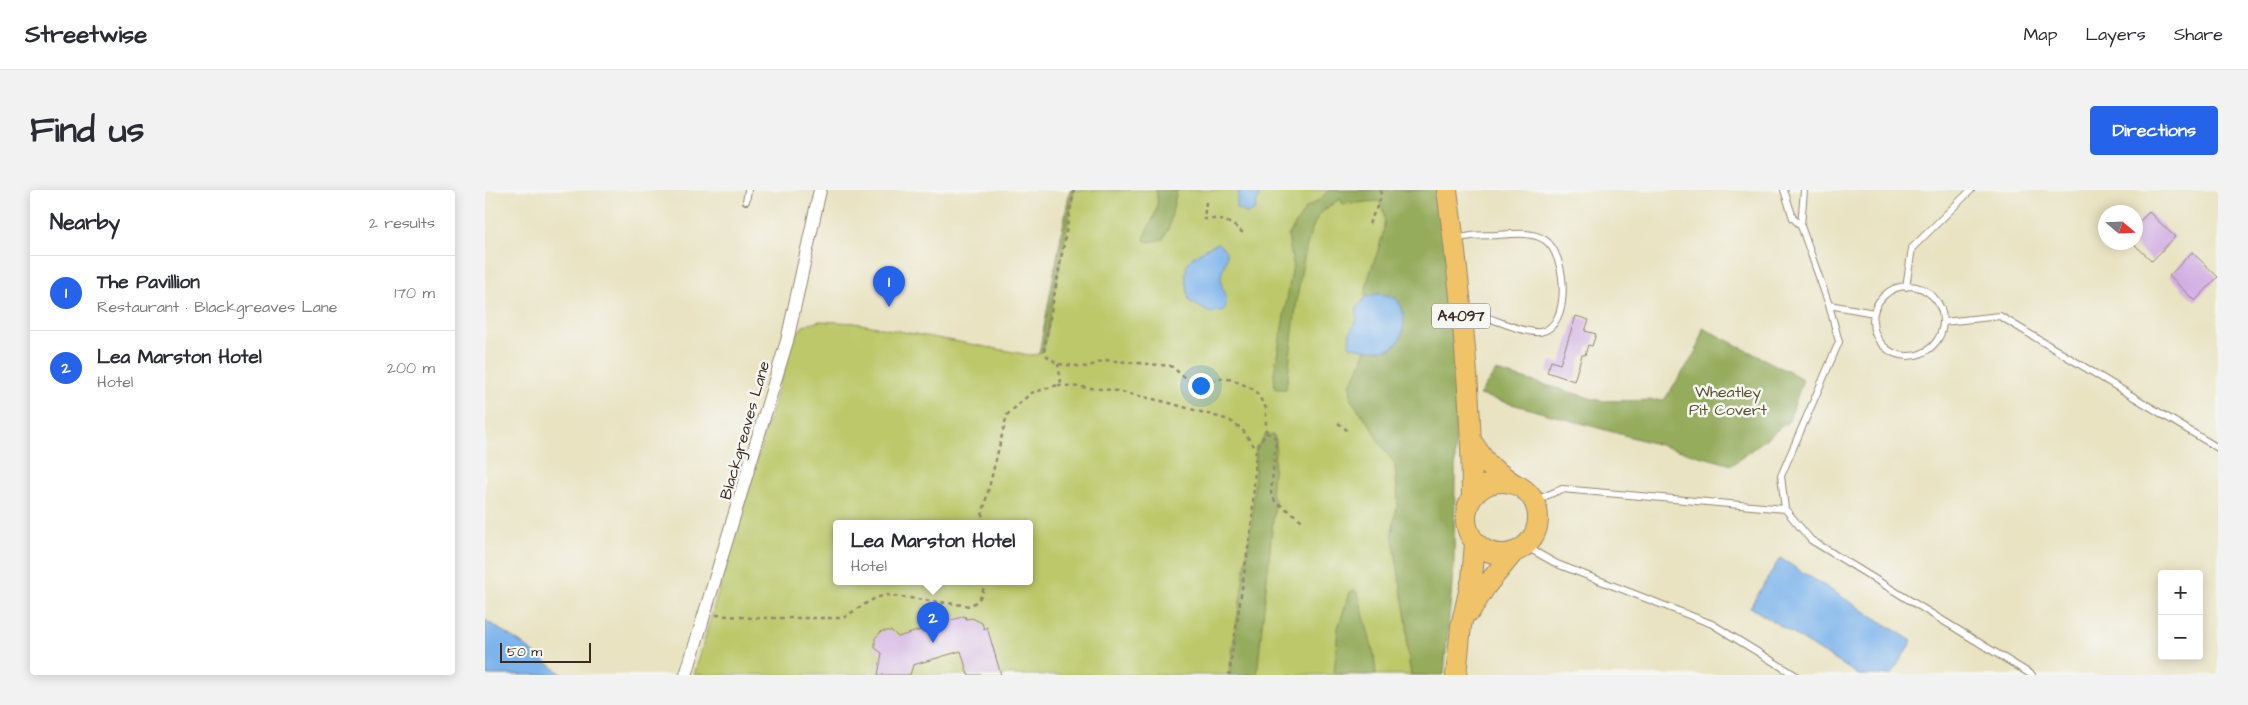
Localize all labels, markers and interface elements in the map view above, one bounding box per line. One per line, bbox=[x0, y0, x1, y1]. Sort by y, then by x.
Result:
text: Streetwise bbox=[25, 18, 147, 52]
text: Map bbox=[2023, 22, 2057, 47]
text: Layers bbox=[2085, 22, 2146, 47]
text: Share bbox=[2174, 22, 2223, 47]
text: Find us bbox=[30, 106, 144, 155]
button: Directions bbox=[2090, 106, 2218, 155]
north arrow bbox=[2098, 205, 2143, 250]
text: Nearby bbox=[50, 208, 120, 237]
text: 2 results bbox=[369, 212, 435, 234]
pin: 1 bbox=[873, 266, 905, 307]
text: The Pavillion bbox=[97, 269, 200, 296]
text: 1 bbox=[65, 282, 67, 304]
text: 170 m bbox=[394, 282, 435, 304]
text: Restaurant · Blackgreaves Lane bbox=[97, 296, 337, 318]
road number: A4097 bbox=[1432, 304, 1490, 328]
text: Lea Marston Hotel bbox=[97, 344, 262, 371]
text: 2 bbox=[61, 357, 71, 379]
text: 200 m bbox=[387, 357, 435, 379]
street label: Blackgreaves Lane bbox=[715, 358, 776, 502]
text: Hotel bbox=[97, 371, 133, 393]
your location bbox=[1188, 373, 1214, 399]
park label: Wheatley Pit Covert bbox=[1689, 381, 1768, 421]
popup bbox=[833, 520, 1033, 585]
text: Lea Marston Hotel bbox=[851, 528, 1015, 555]
text: Hotel bbox=[851, 555, 887, 577]
map controls bbox=[2158, 570, 2203, 660]
button: + bbox=[2158, 570, 2203, 615]
pin: 2 bbox=[917, 602, 949, 643]
button: − bbox=[2158, 615, 2203, 660]
scale bar bbox=[500, 640, 591, 663]
text: 50 m bbox=[507, 642, 542, 662]

